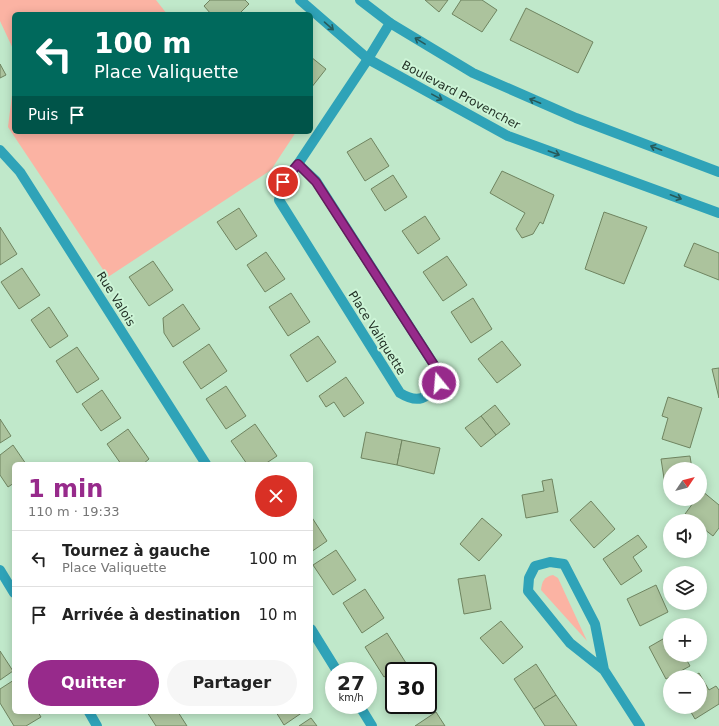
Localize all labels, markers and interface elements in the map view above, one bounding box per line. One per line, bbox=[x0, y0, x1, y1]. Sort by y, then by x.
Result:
one-way arrow bbox=[324, 21, 334, 30]
text: 100 m bbox=[94, 27, 191, 60]
icon: left bbox=[28, 28, 80, 80]
one-way arrow bbox=[414, 37, 426, 45]
street label: Boulevard Provencher bbox=[399, 58, 523, 132]
text: Place Valiquette bbox=[94, 61, 239, 82]
one-way arrow bbox=[431, 94, 443, 101]
one-way arrow bbox=[530, 97, 542, 104]
icon: arrive bbox=[66, 104, 88, 126]
text: Puis bbox=[28, 106, 58, 124]
one-way arrow bbox=[651, 144, 663, 152]
one-way arrow bbox=[547, 149, 559, 157]
pin bbox=[266, 165, 300, 199]
icon: arrive bbox=[272, 171, 294, 193]
one-way arrow bbox=[670, 194, 682, 202]
street label: Rue Valois bbox=[94, 269, 138, 329]
street label: Place Valiquette bbox=[346, 288, 408, 378]
position arrow bbox=[418, 362, 460, 404]
north arrow bbox=[663, 462, 707, 506]
map controls bbox=[663, 462, 707, 714]
text: 1 min bbox=[28, 475, 103, 503]
button: close bbox=[255, 475, 297, 517]
text: 110 m · 19:33 bbox=[28, 504, 119, 519]
button: sound bbox=[663, 514, 707, 558]
text: Tournez à gauche bbox=[62, 542, 210, 560]
icon: left bbox=[28, 548, 50, 570]
text: 100 m bbox=[249, 550, 297, 568]
text: Place Valiquette bbox=[62, 560, 166, 575]
button: layers bbox=[663, 566, 707, 610]
icon: arrive bbox=[28, 604, 50, 626]
text: Arrivée à destination bbox=[62, 606, 240, 624]
text: 10 m bbox=[259, 606, 297, 624]
button: + bbox=[663, 618, 707, 662]
button: Quitter bbox=[28, 660, 159, 706]
button: Partager bbox=[167, 660, 297, 706]
speed limit sign: 30 bbox=[385, 662, 437, 714]
button: − bbox=[663, 670, 707, 714]
text: 27 bbox=[337, 671, 365, 695]
text: km/h bbox=[338, 692, 364, 703]

